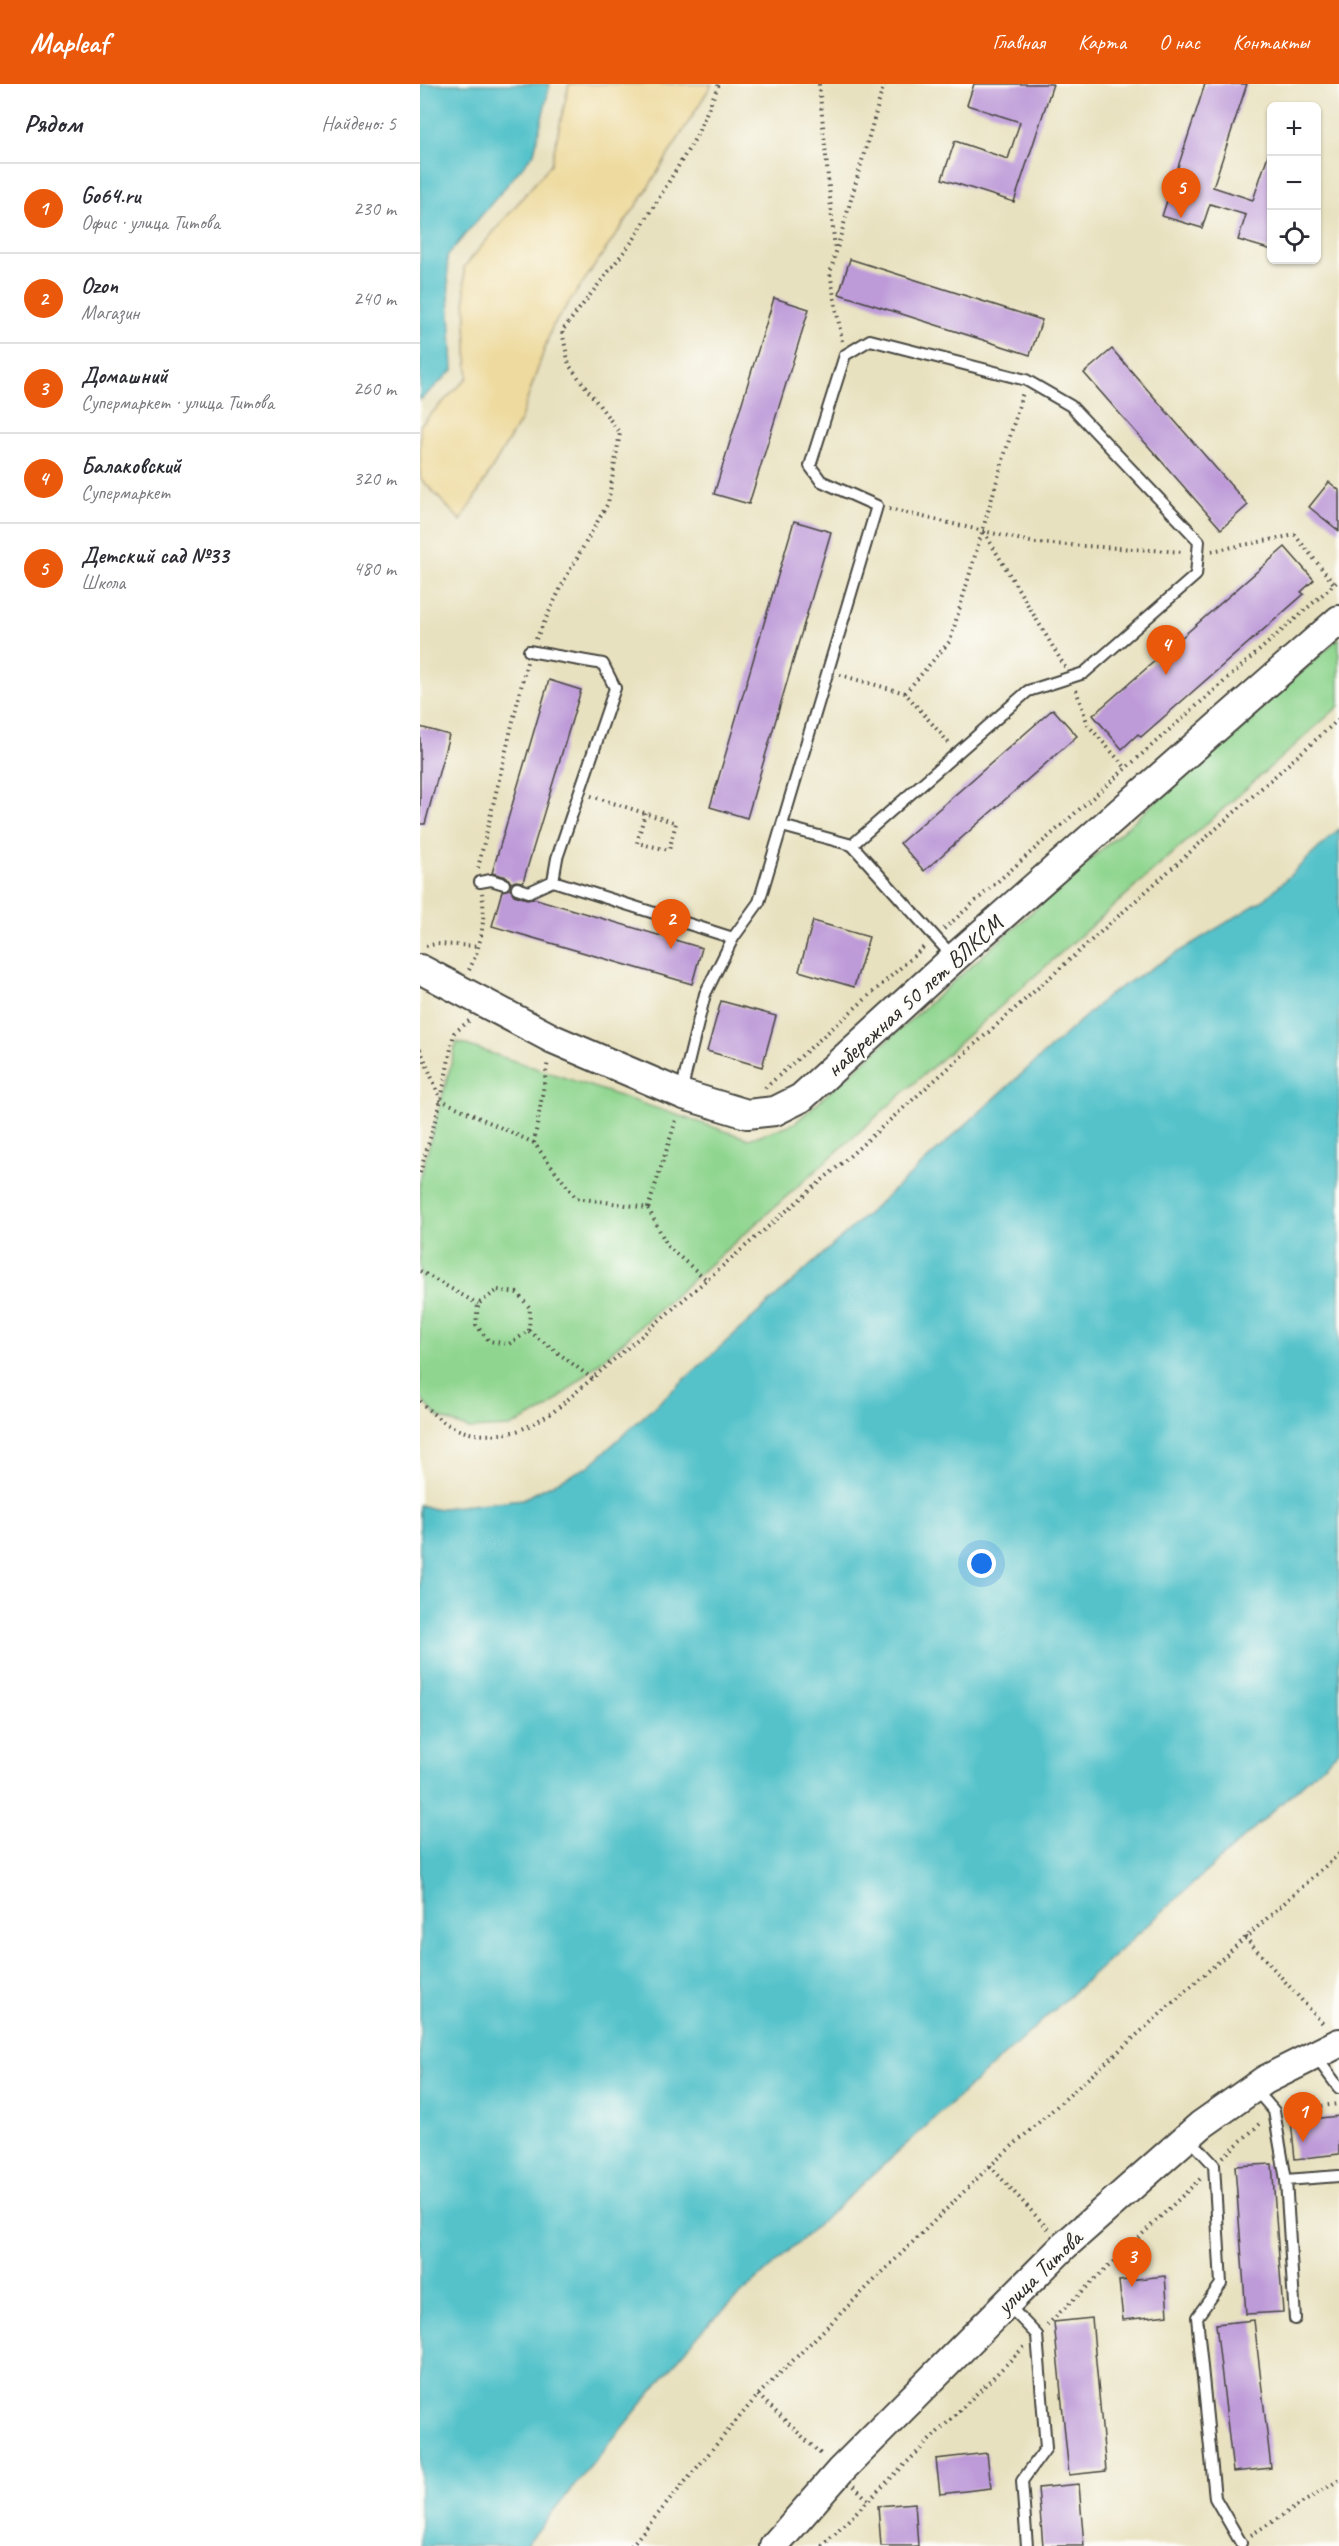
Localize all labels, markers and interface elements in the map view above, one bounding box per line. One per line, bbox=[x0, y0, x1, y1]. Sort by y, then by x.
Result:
text: Mapleaf bbox=[30, 25, 108, 60]
text: Главная bbox=[992, 29, 1045, 55]
text: Карта bbox=[1078, 29, 1126, 55]
text: О нас bbox=[1159, 29, 1200, 55]
text: Контакты bbox=[1233, 29, 1309, 55]
map controls bbox=[1267, 102, 1321, 264]
button: + bbox=[1267, 102, 1321, 156]
text: Рядом bbox=[24, 107, 82, 140]
text: Найдено: 5 bbox=[321, 111, 396, 136]
button: − bbox=[1267, 156, 1321, 210]
pin: 5 bbox=[1162, 168, 1200, 218]
text: Go64.ru bbox=[81, 182, 141, 210]
text: 1 bbox=[39, 196, 48, 221]
text: 230 m bbox=[353, 196, 396, 221]
text: Офис · улица Титова bbox=[81, 210, 220, 235]
button: locate bbox=[1267, 210, 1321, 264]
text: Ozon bbox=[81, 272, 118, 300]
text: 2 bbox=[39, 286, 48, 311]
text: 240 m bbox=[353, 286, 396, 311]
text: Магазин bbox=[81, 300, 139, 325]
text: Домашний bbox=[81, 362, 168, 390]
text: 3 bbox=[39, 376, 48, 401]
text: 260 m bbox=[353, 376, 396, 401]
text: Супермаркет · улица Титова bbox=[81, 390, 274, 415]
text: Балаковский bbox=[81, 452, 181, 480]
text: 4 bbox=[39, 466, 48, 491]
text: 320 m bbox=[353, 466, 396, 491]
text: Супермаркет bbox=[81, 480, 170, 505]
text: Детский сад №33 bbox=[81, 542, 229, 570]
text: 5 bbox=[39, 556, 48, 581]
text: 480 m bbox=[353, 556, 396, 581]
text: Школа bbox=[81, 570, 125, 595]
pin: 4 bbox=[1146, 626, 1186, 675]
pin: 2 bbox=[652, 900, 690, 949]
street label: набережная 50 лет ВЛКСМ bbox=[819, 907, 1010, 1084]
your location bbox=[967, 1549, 996, 1578]
pin: 1 bbox=[1284, 2092, 1322, 2142]
street label: улица Титова bbox=[988, 2222, 1090, 2322]
pin: 3 bbox=[1112, 2238, 1152, 2287]

